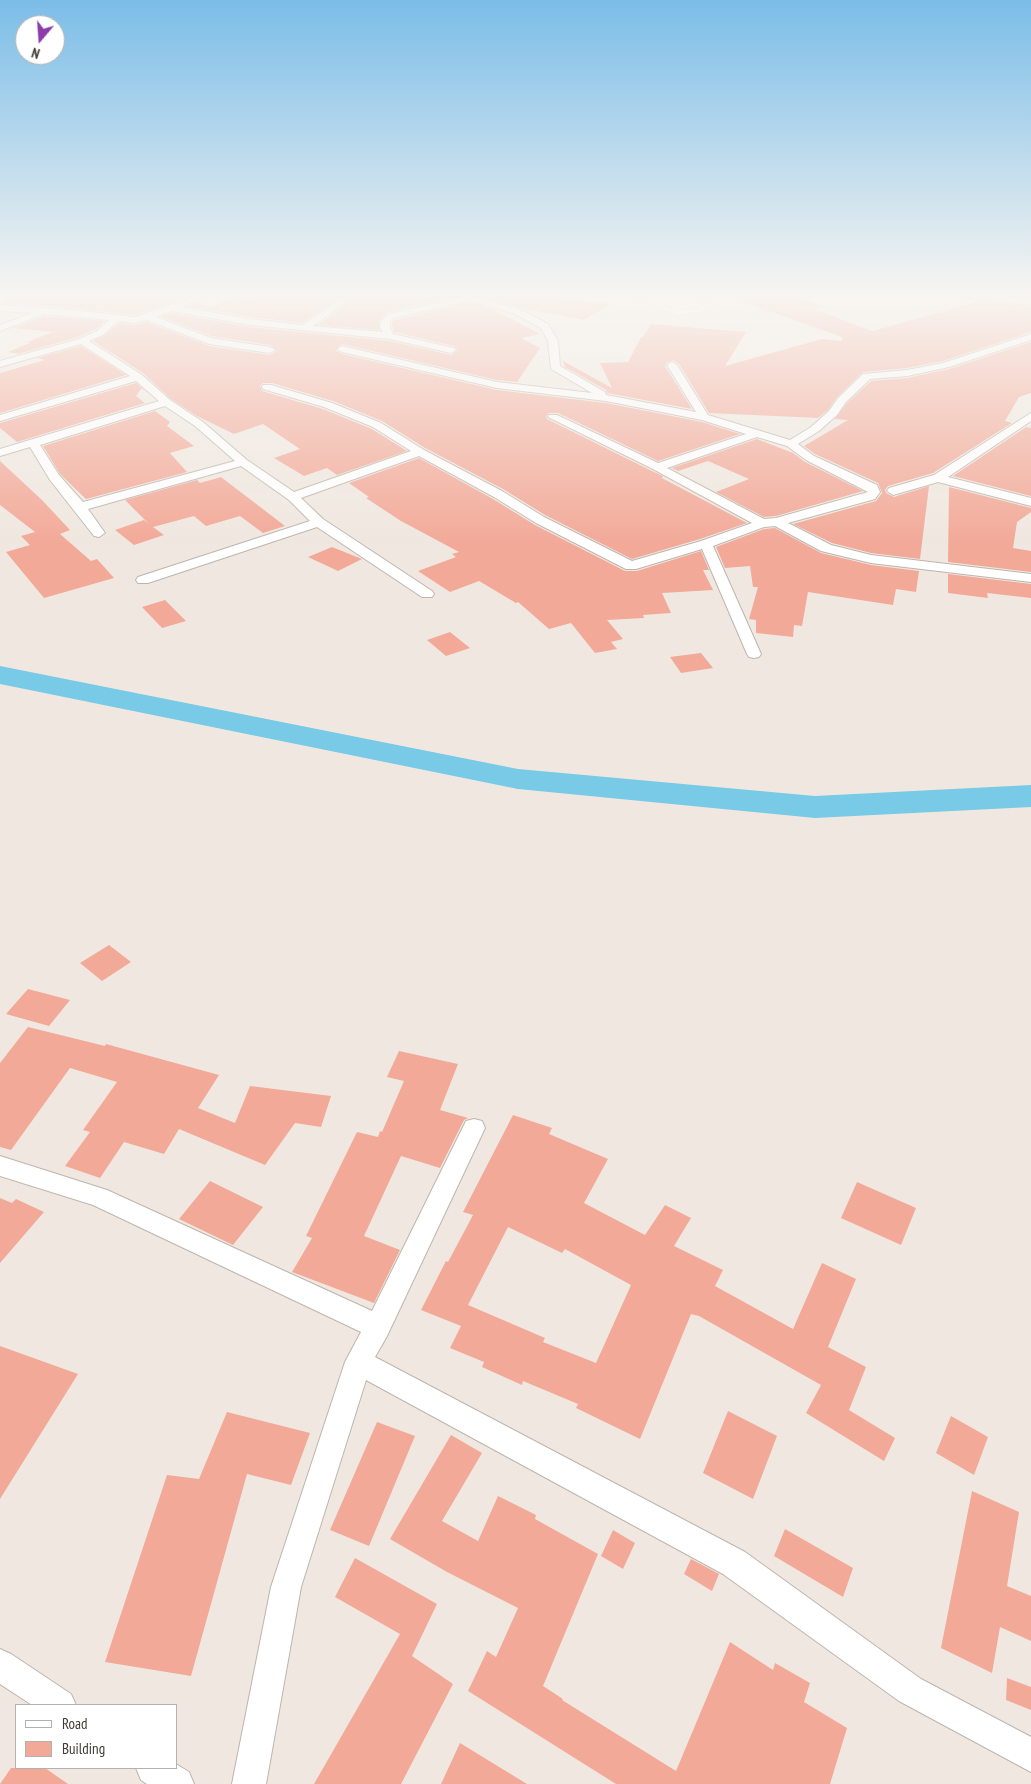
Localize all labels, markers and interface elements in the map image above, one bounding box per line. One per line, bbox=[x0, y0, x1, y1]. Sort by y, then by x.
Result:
north arrow bbox=[15, 15, 65, 65]
text: N bbox=[29, 44, 42, 63]
legend bbox=[15, 1704, 178, 1769]
text: Road bbox=[62, 1714, 88, 1733]
text: Building bbox=[62, 1739, 105, 1758]

